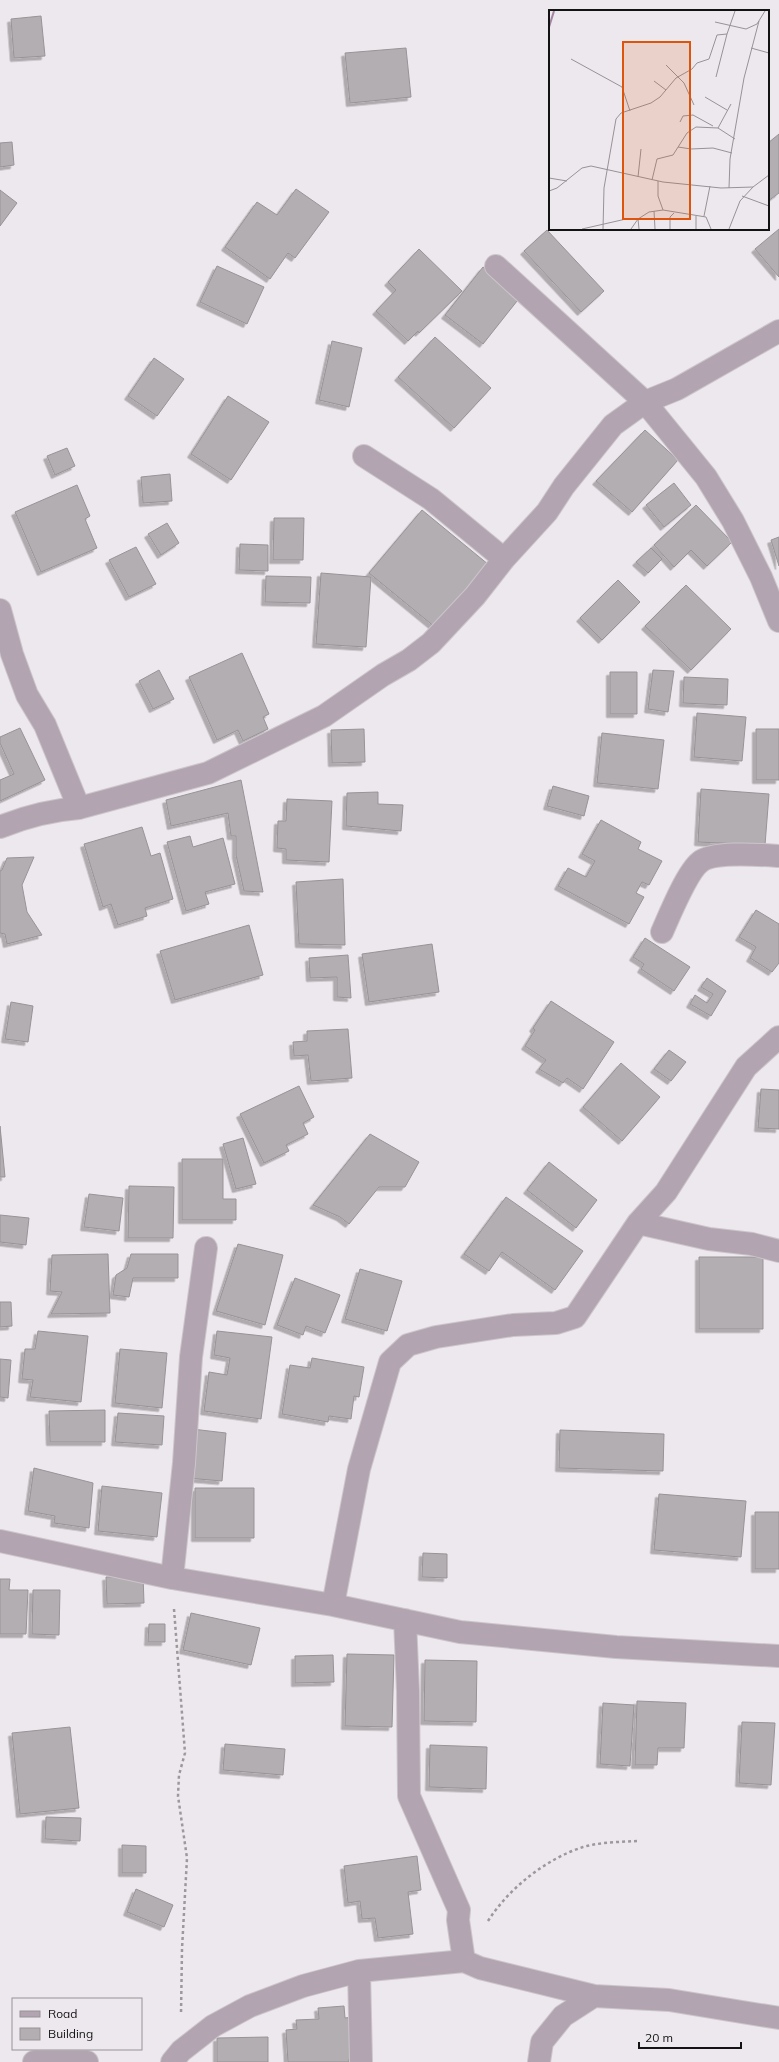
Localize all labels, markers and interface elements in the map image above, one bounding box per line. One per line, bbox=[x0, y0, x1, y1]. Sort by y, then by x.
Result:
inset map bbox=[549, 10, 769, 230]
legend bbox=[12, 1998, 142, 2050]
text: Road bbox=[48, 2006, 77, 2021]
scale bar bbox=[639, 2024, 741, 2050]
text: Building bbox=[48, 2026, 93, 2041]
text: 20 m bbox=[645, 2030, 673, 2045]

